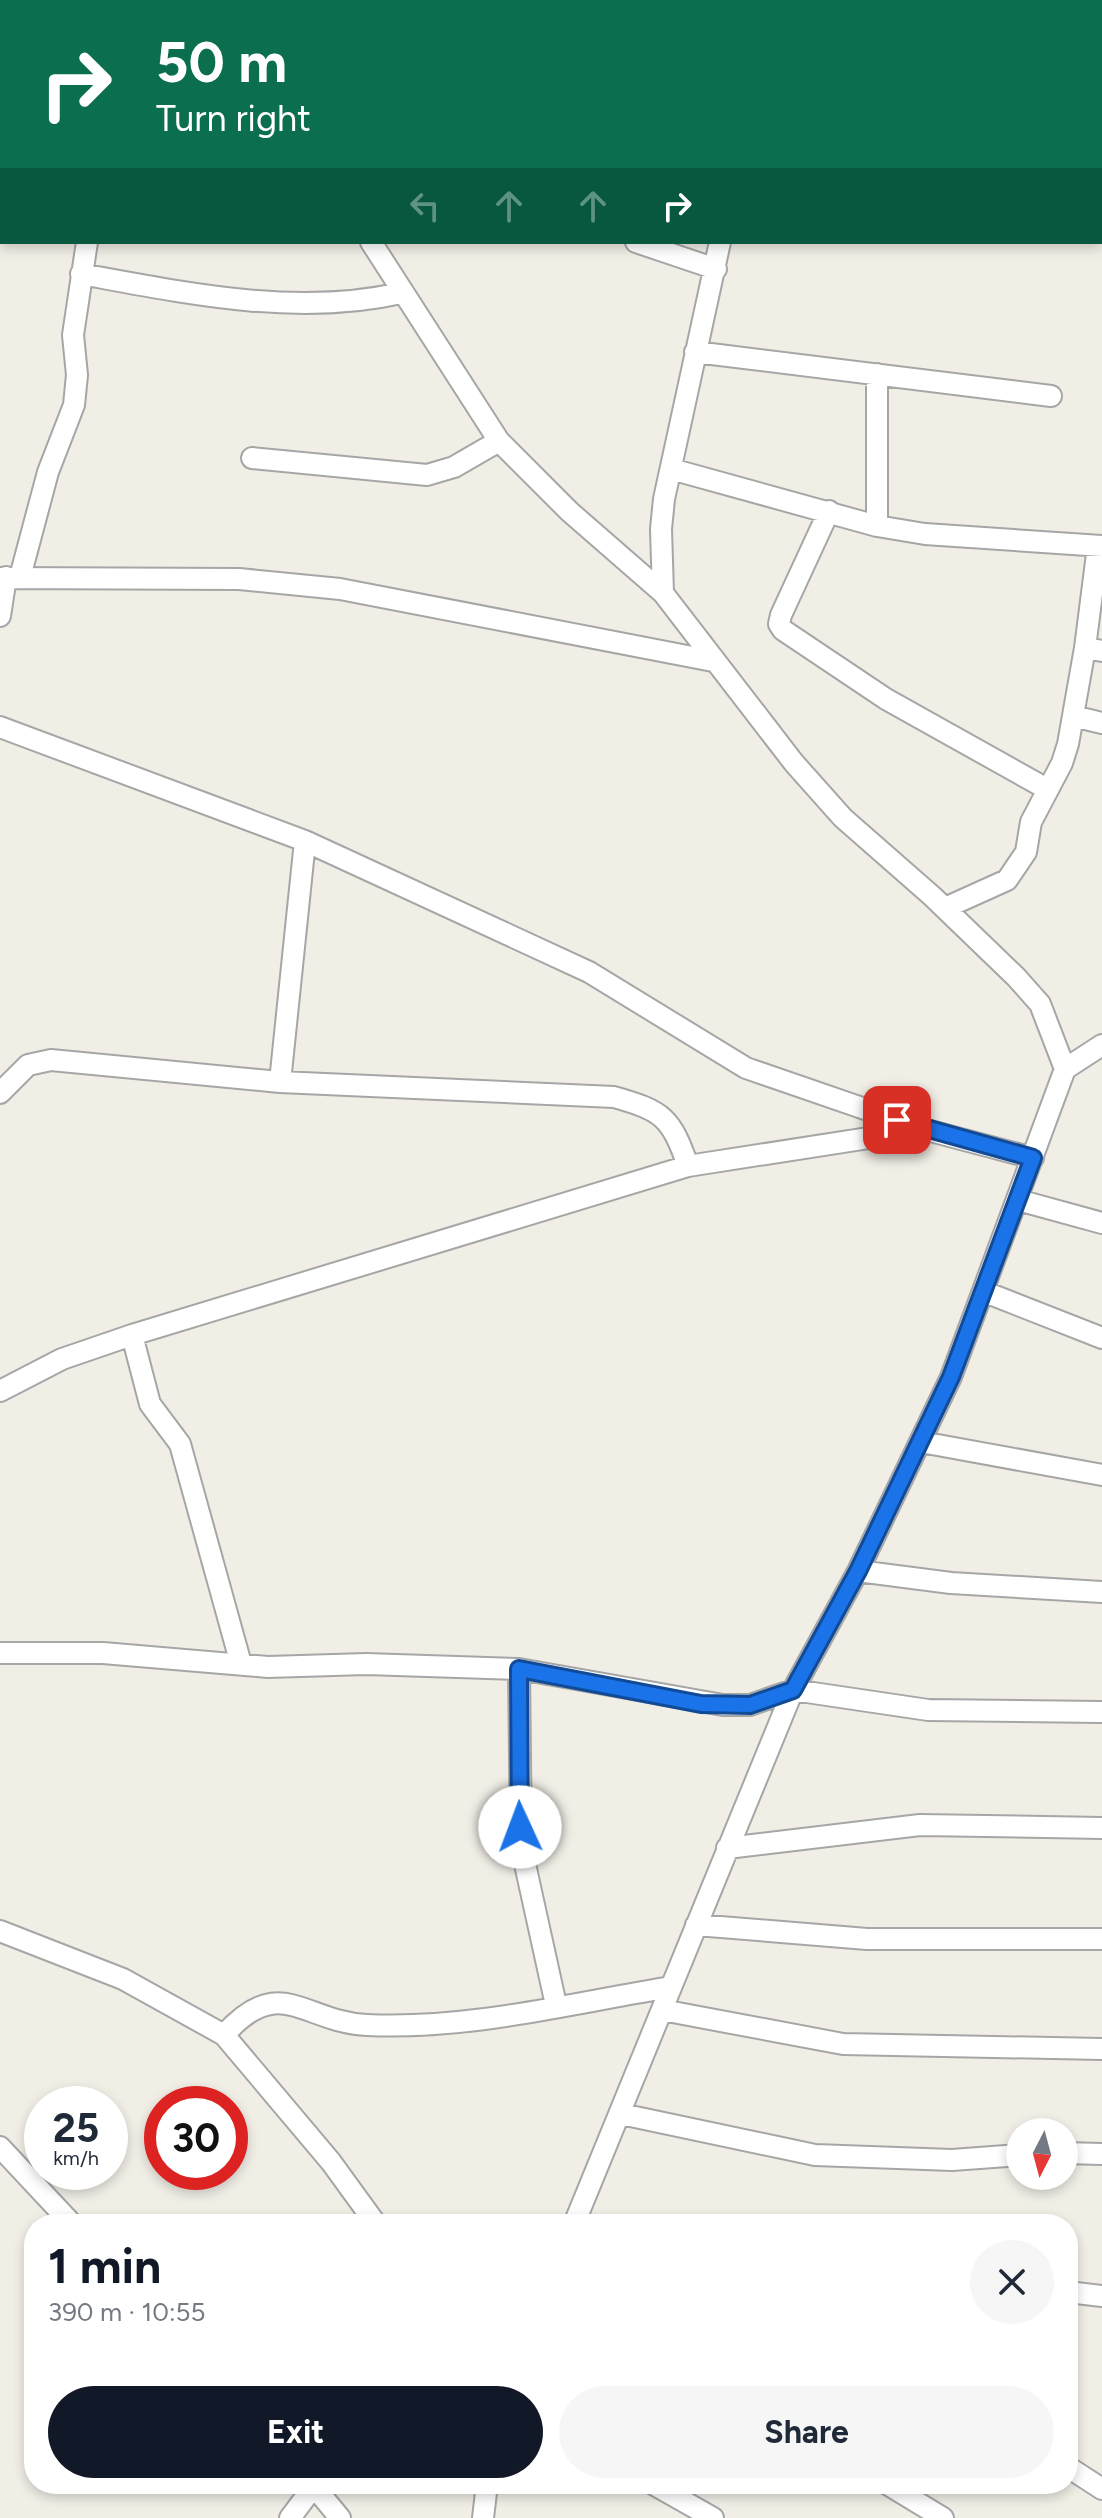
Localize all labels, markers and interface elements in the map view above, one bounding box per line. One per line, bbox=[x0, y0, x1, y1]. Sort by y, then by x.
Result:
text: 50 m bbox=[156, 29, 287, 96]
icon: right bbox=[24, 32, 128, 136]
text: Turn right bbox=[156, 97, 311, 140]
icon: left bbox=[403, 184, 447, 228]
icon: ahead bbox=[487, 184, 531, 228]
icon: ahead bbox=[571, 184, 615, 228]
icon: right bbox=[655, 184, 699, 228]
pin bbox=[863, 1086, 931, 1154]
icon: arrive bbox=[875, 1098, 919, 1142]
position arrow bbox=[478, 1785, 562, 1869]
speed limit sign: 30 bbox=[144, 2086, 248, 2190]
text: 25 bbox=[53, 2104, 99, 2152]
north arrow bbox=[1006, 2118, 1078, 2190]
map controls bbox=[1006, 2118, 1078, 2190]
text: km/h bbox=[53, 2146, 99, 2170]
text: 1 min bbox=[48, 2237, 161, 2295]
button: close bbox=[970, 2240, 1054, 2324]
text: 390 m · 10:55 bbox=[48, 2296, 205, 2328]
button: Exit bbox=[48, 2386, 543, 2478]
button: Share bbox=[559, 2386, 1054, 2478]

